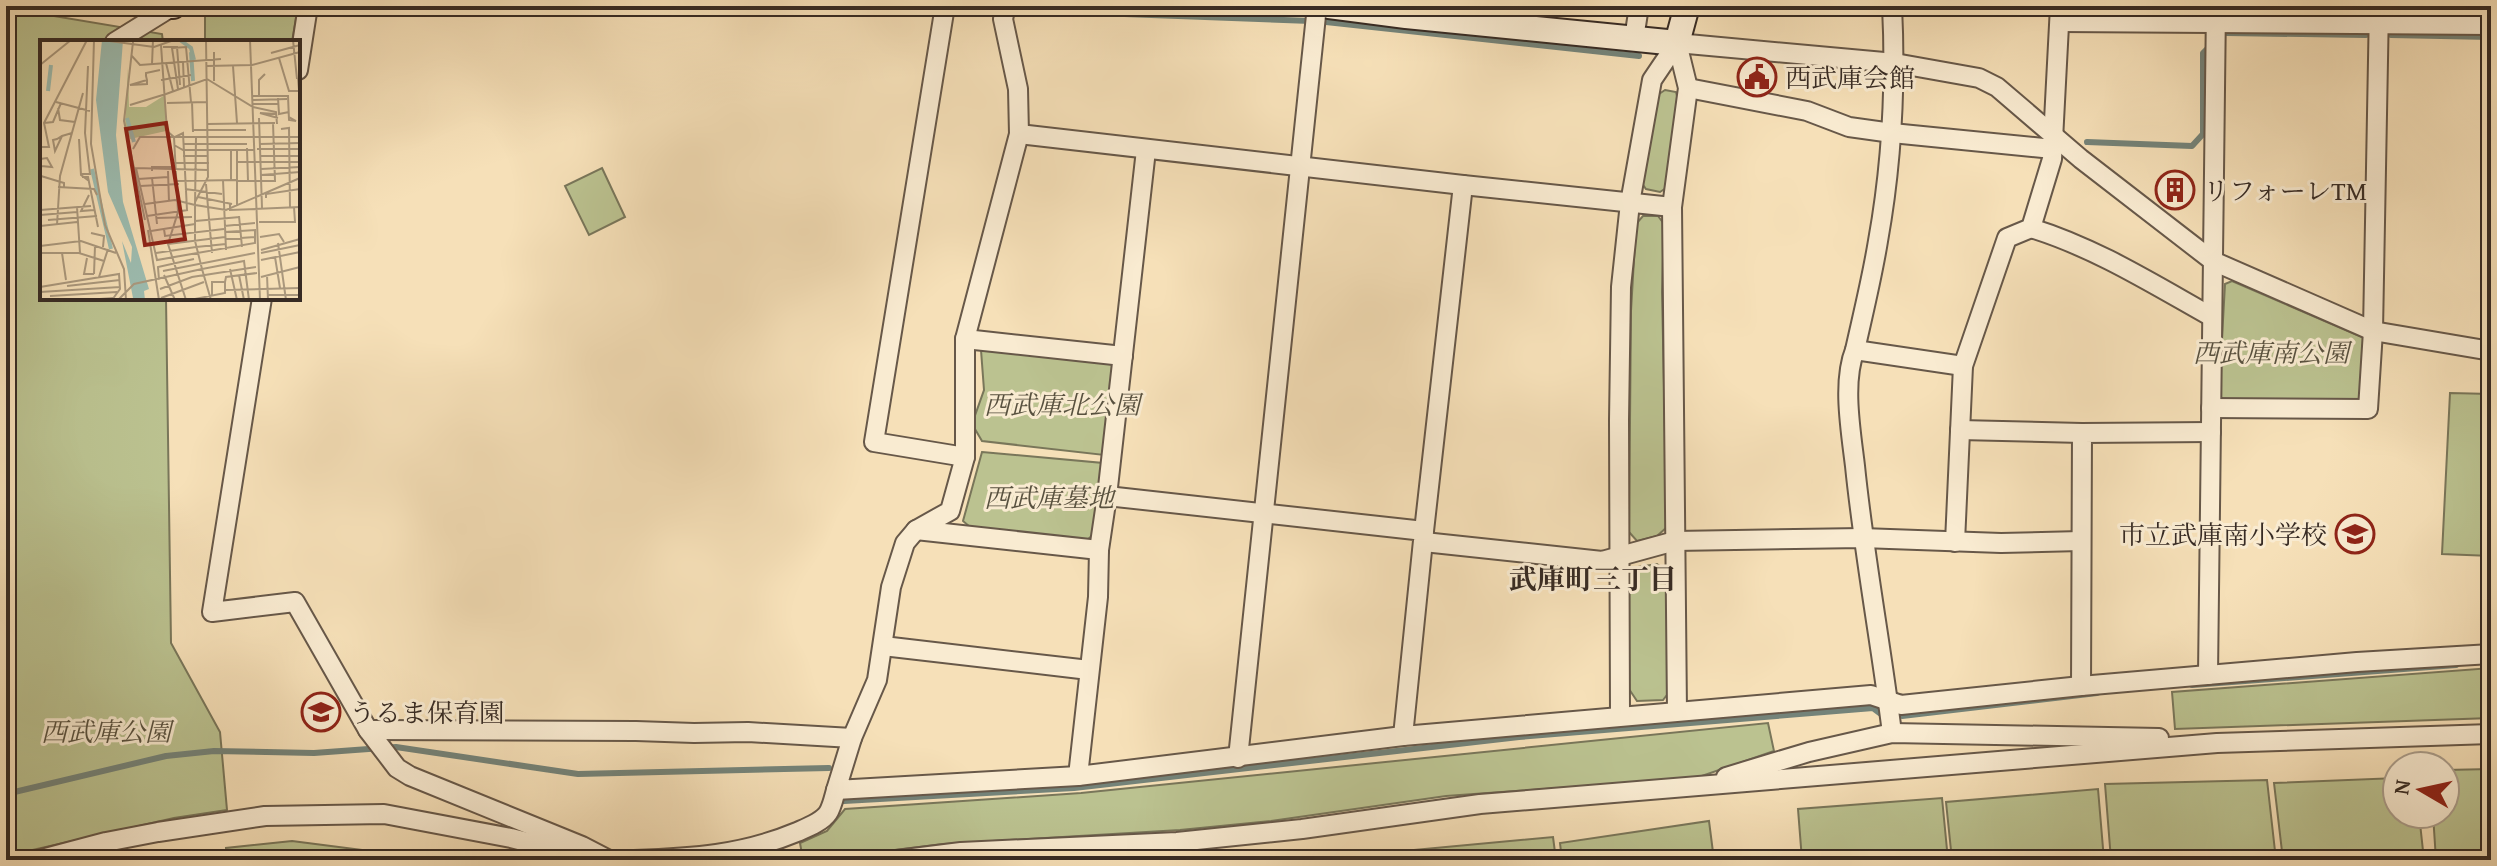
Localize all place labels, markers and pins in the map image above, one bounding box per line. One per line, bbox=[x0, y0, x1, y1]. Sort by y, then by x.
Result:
public building icon: 西武庫会館 bbox=[1736, 56, 1778, 98]
place label: 西武庫会館 bbox=[1785, 58, 1915, 97]
building icon: リフォーレTM bbox=[2154, 169, 2196, 211]
place label: リフォーレTM bbox=[2203, 171, 2367, 210]
school or university icon: 市立武庫南小学校 bbox=[2334, 513, 2376, 555]
place label: 市立武庫南小学校 bbox=[2119, 515, 2327, 554]
school or university icon: うるま保育園 bbox=[300, 691, 342, 733]
place label: うるま保育園 bbox=[349, 693, 505, 732]

